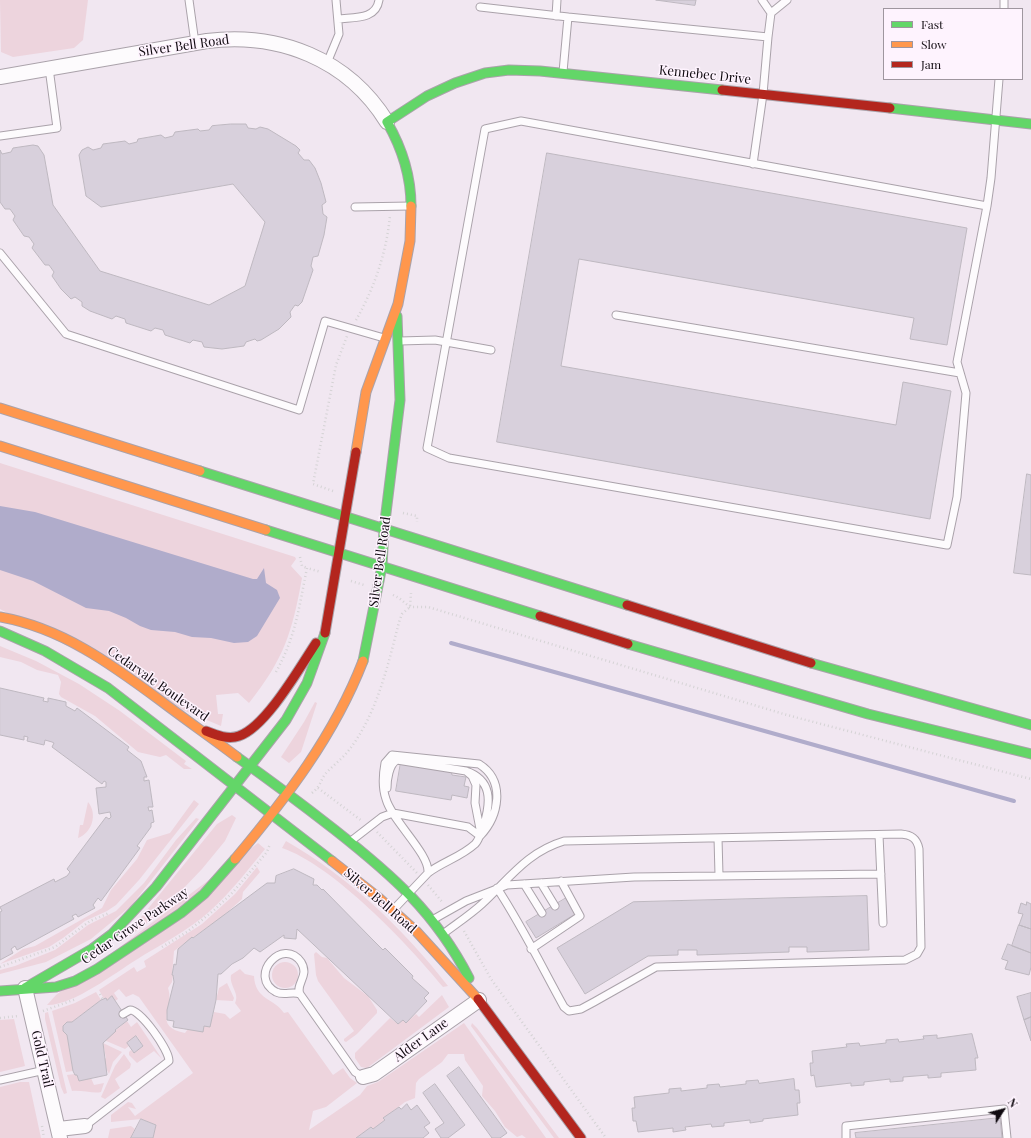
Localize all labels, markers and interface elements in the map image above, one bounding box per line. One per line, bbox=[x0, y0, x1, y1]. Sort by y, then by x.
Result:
legend bbox=[883, 8, 1023, 80]
text: Fast bbox=[921, 16, 943, 32]
street label: Silver Bell Road bbox=[138, 32, 230, 60]
text: Slow bbox=[921, 36, 947, 52]
text: Jam bbox=[921, 56, 941, 72]
street label: Kennebec Drive bbox=[658, 62, 752, 88]
street label: Silver Bell Road bbox=[366, 516, 394, 608]
street label: Cedarvale Boulevard bbox=[104, 643, 212, 725]
street label: Silver Bell Road bbox=[340, 865, 420, 937]
street label: Cedar Grove Parkway bbox=[78, 884, 192, 968]
street label: Alder Lane bbox=[391, 1015, 451, 1065]
street label: Gold Trail bbox=[28, 1029, 56, 1089]
north arrow bbox=[983, 1090, 1023, 1130]
text: N bbox=[1005, 1095, 1022, 1110]

